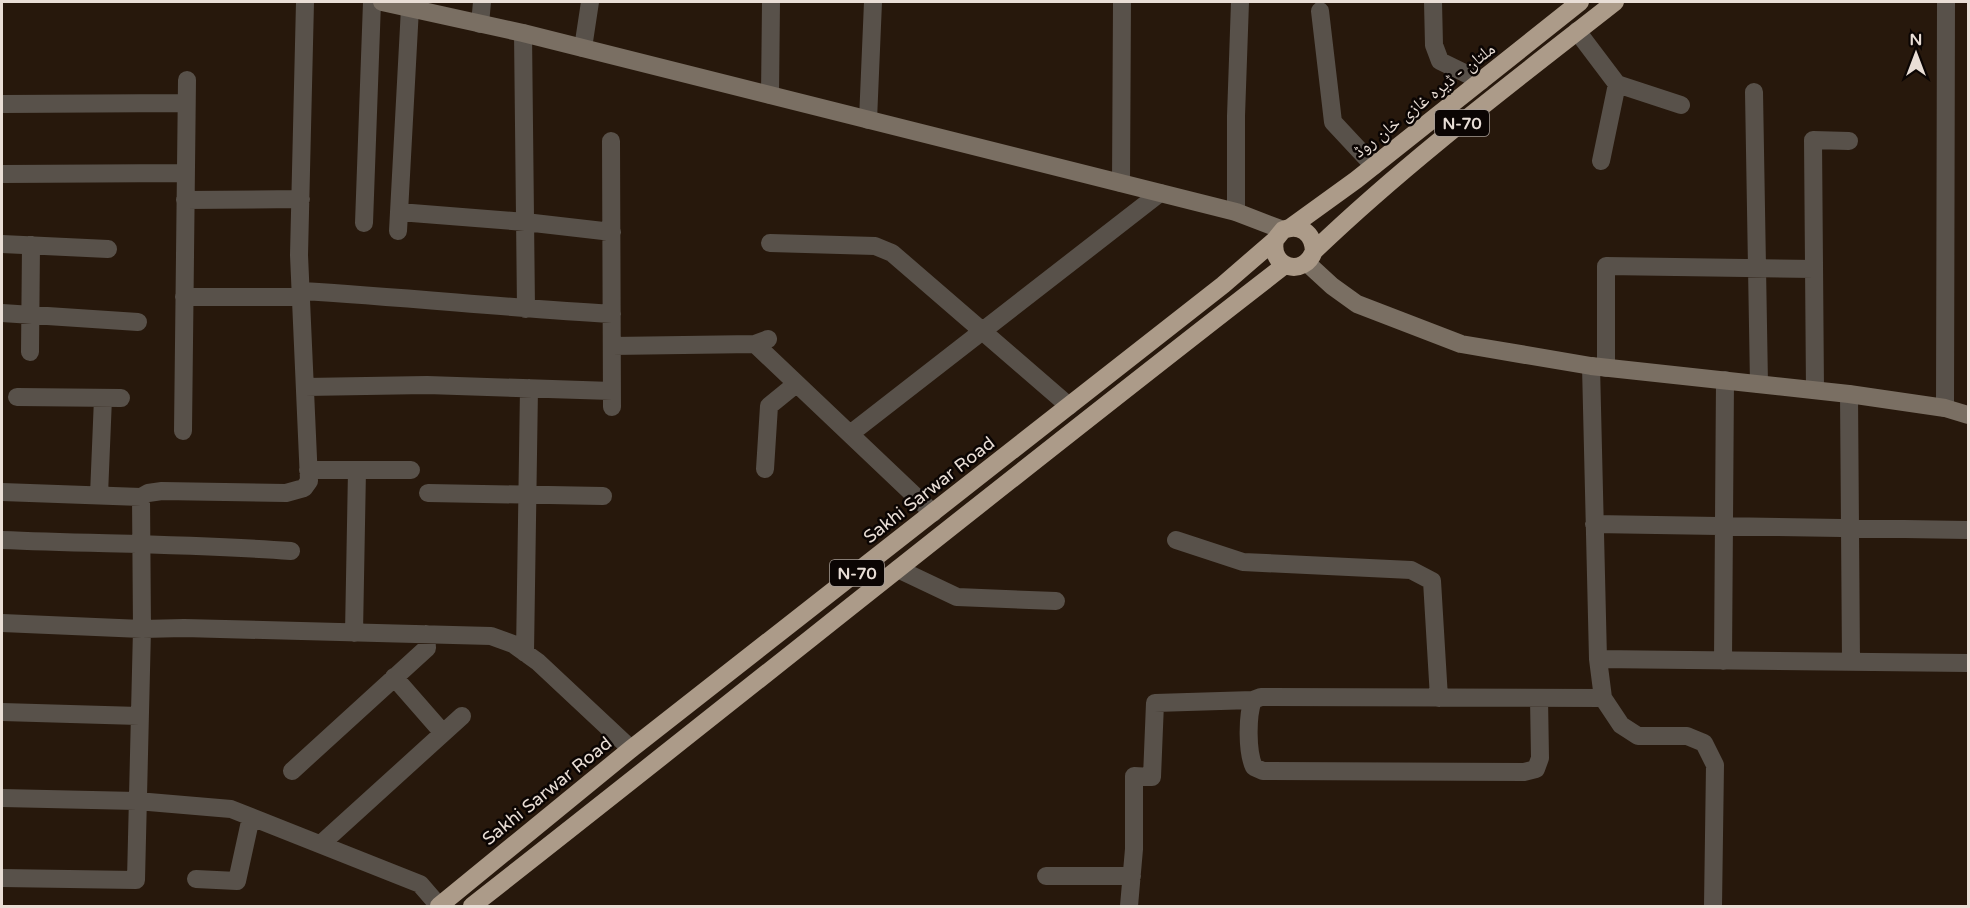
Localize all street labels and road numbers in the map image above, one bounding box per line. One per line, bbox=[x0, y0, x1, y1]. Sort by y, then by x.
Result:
street label: ملتان - ڈیرہ غازی خان روڈ bbox=[1349, 38, 1499, 162]
road number: N-70 bbox=[1435, 110, 1489, 136]
street label: Sakhi Sarwar Road bbox=[859, 432, 999, 548]
road number: N-70 bbox=[830, 560, 884, 586]
street label: Sakhi Sarwar Road bbox=[478, 732, 616, 850]

